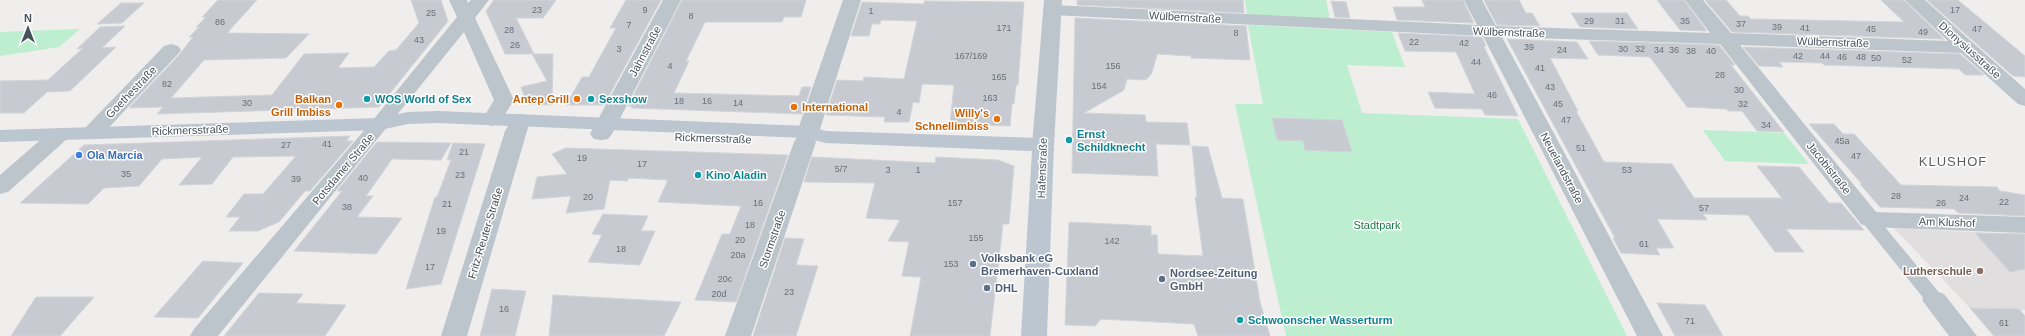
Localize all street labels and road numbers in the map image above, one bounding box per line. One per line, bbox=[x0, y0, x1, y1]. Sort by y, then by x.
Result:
street label: Wülbernstraße bbox=[1149, 9, 1221, 25]
street label: Dionysiusstraße bbox=[1937, 19, 2003, 81]
street label: Jahnstraße bbox=[627, 24, 663, 78]
street label: Wülbernstraße bbox=[1473, 25, 1545, 39]
street label: Wülbernstraße bbox=[1797, 35, 1869, 49]
street label: Goethestraße bbox=[103, 64, 159, 120]
street label: Rickmersstraße bbox=[151, 123, 229, 137]
street label: Potsdamer Straße bbox=[310, 131, 376, 207]
street label: Rickmersstraße bbox=[674, 131, 752, 145]
street label: Neuelandstraße bbox=[1538, 131, 1586, 205]
street label: Hafenstraße bbox=[1035, 138, 1049, 198]
street label: Jacobistraße bbox=[1805, 140, 1853, 196]
street label: Fritz-Reuter-Straße bbox=[465, 186, 505, 280]
street label: Stormstraße bbox=[756, 208, 788, 270]
street label: Am Klushof bbox=[1919, 215, 1976, 229]

